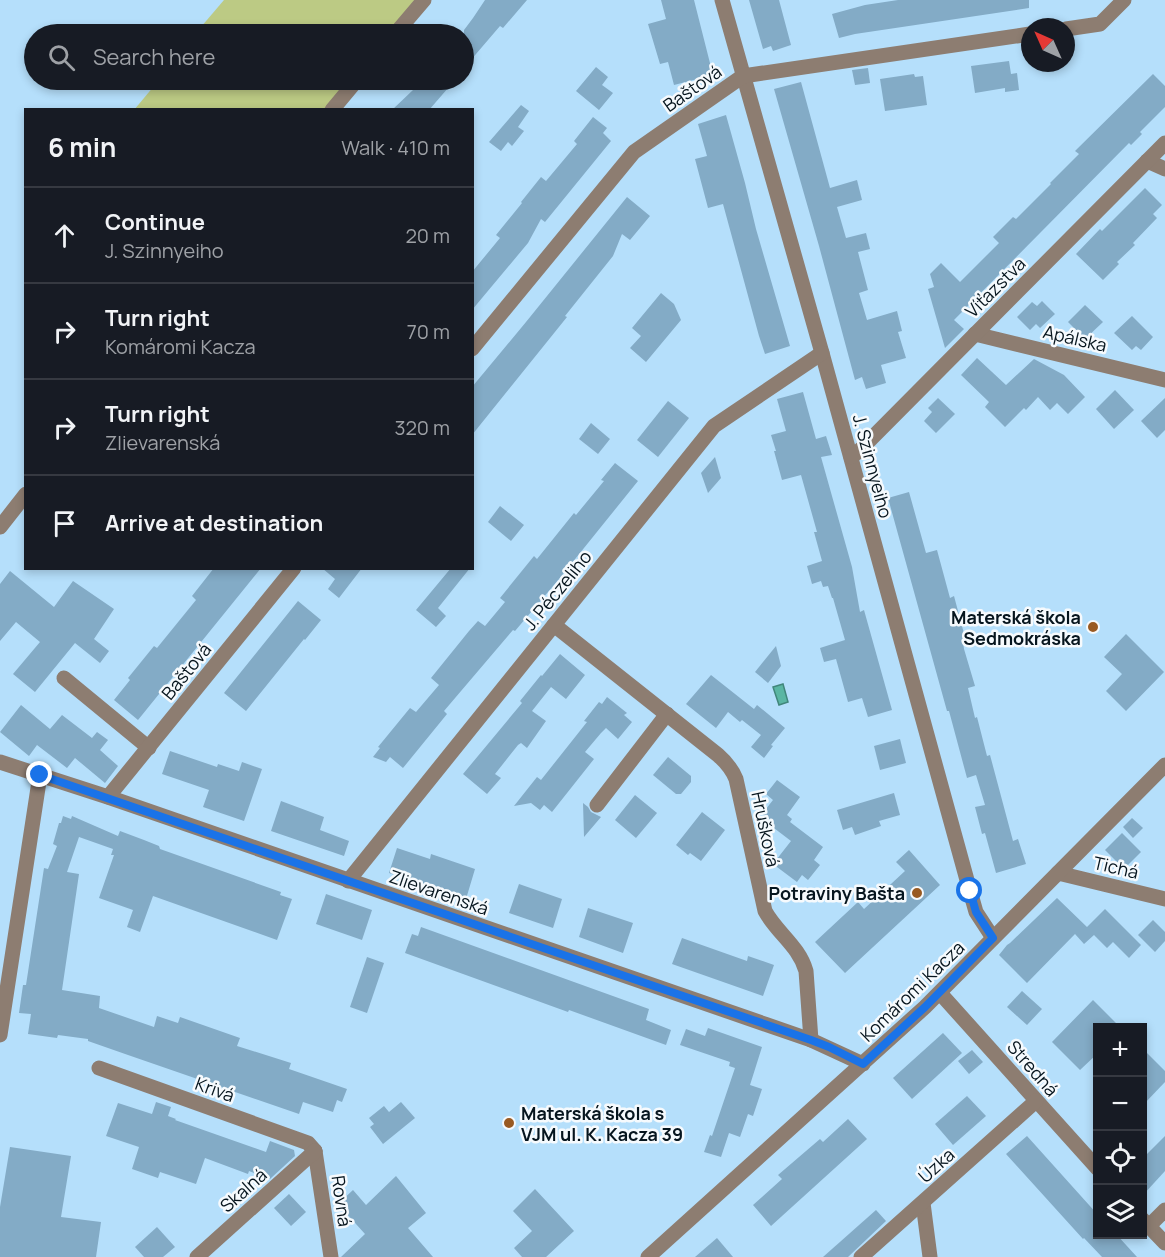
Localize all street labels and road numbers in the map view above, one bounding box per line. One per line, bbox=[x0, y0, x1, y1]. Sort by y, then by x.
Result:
street label: Baštová bbox=[658, 59, 726, 117]
street label: Víťazstva bbox=[960, 252, 1030, 322]
street label: Apálska bbox=[1041, 319, 1109, 357]
street label: J. Szinnyeiho bbox=[848, 411, 898, 521]
street label: J. Péczeliho bbox=[517, 545, 597, 635]
street label: Baštová bbox=[156, 638, 216, 704]
street label: Hrušková bbox=[746, 789, 786, 869]
street label: Tichá bbox=[1091, 850, 1141, 884]
street label: Zlievarenská bbox=[386, 864, 492, 920]
street label: Komáromi Kacza bbox=[855, 935, 969, 1047]
street label: Stredná bbox=[1002, 1035, 1064, 1101]
street label: Krivá bbox=[192, 1071, 238, 1107]
street label: Úzka bbox=[913, 1142, 959, 1188]
street label: Skalná bbox=[215, 1163, 271, 1217]
street label: Rovná bbox=[327, 1174, 357, 1228]

